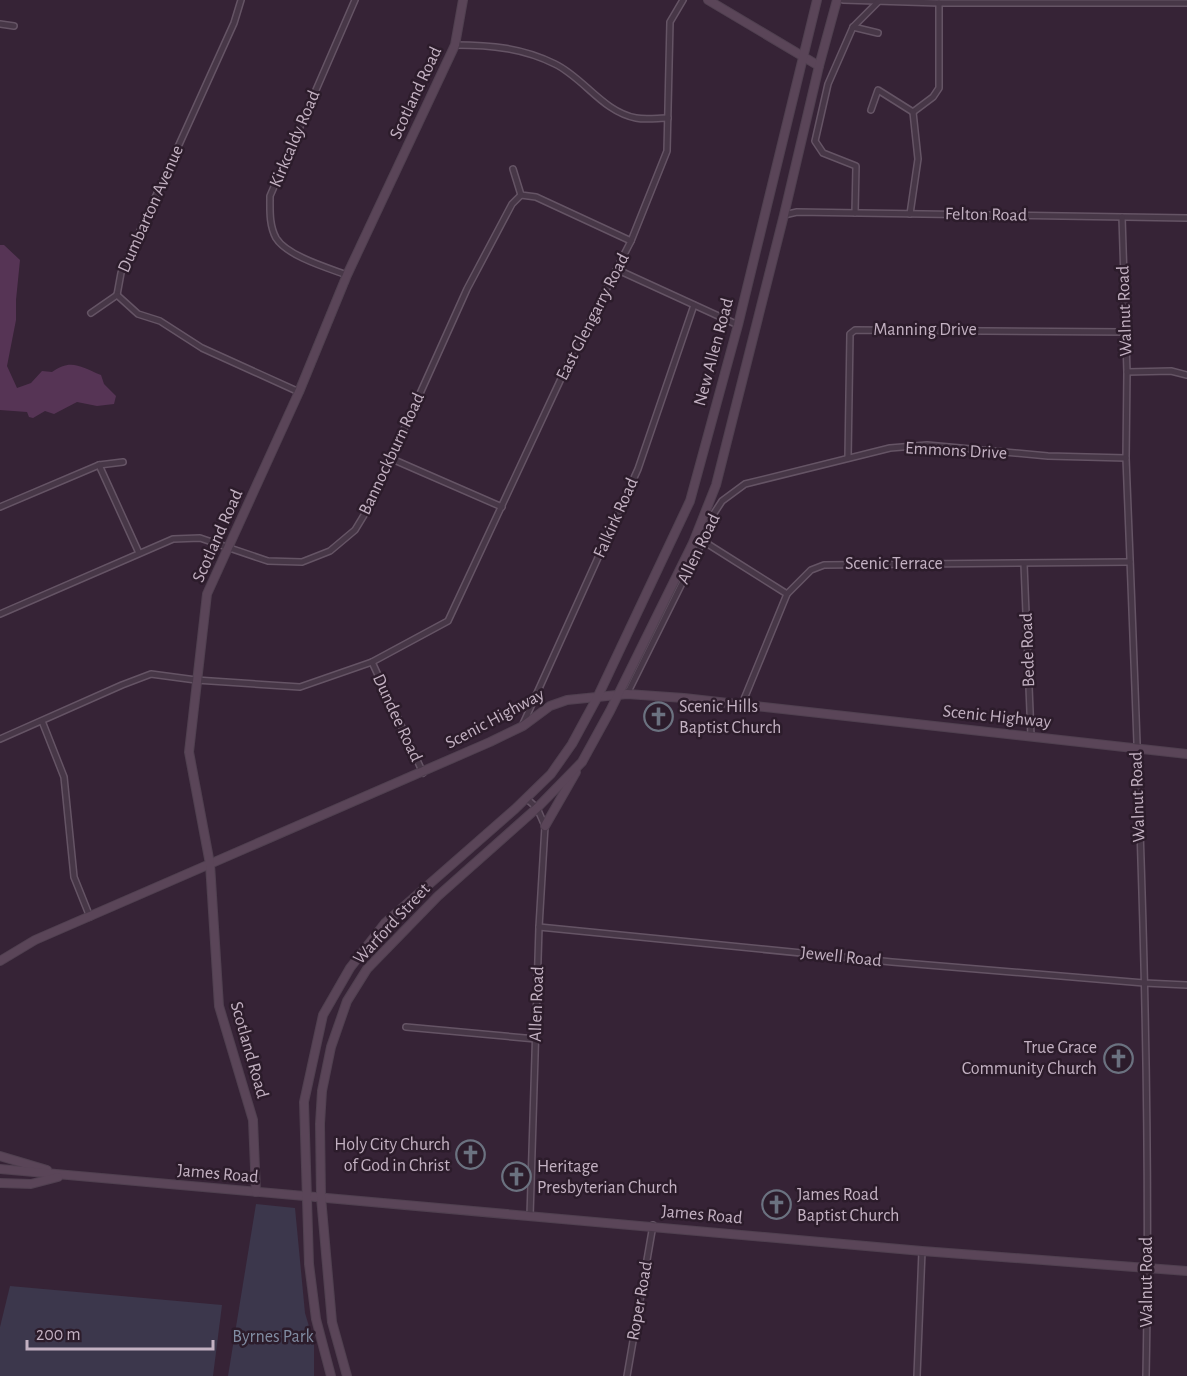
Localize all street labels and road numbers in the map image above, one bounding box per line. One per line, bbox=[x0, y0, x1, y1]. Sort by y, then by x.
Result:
street label: Scotland Road bbox=[387, 44, 445, 142]
street label: Kirkcaldy Road bbox=[267, 88, 323, 190]
street label: Dumbarton Avenue bbox=[115, 143, 187, 275]
street label: Felton Road bbox=[945, 205, 1027, 225]
street label: East Glengarry Road bbox=[553, 251, 633, 383]
street label: Walnut Road bbox=[1114, 265, 1136, 357]
street label: New Allen Road bbox=[691, 296, 737, 408]
street label: Manning Drive bbox=[873, 321, 977, 339]
street label: Bannockburn Road bbox=[356, 390, 428, 518]
street label: Emmons Drive bbox=[905, 439, 1007, 463]
street label: Falkirk Road bbox=[590, 475, 642, 561]
street label: Scotland Road bbox=[190, 487, 246, 585]
street label: Allen Road bbox=[674, 511, 724, 587]
street label: Scenic Terrace bbox=[845, 555, 943, 573]
street label: Bede Road bbox=[1018, 613, 1038, 687]
street label: Dundee Road bbox=[369, 671, 425, 765]
street label: Scenic Highway bbox=[443, 685, 548, 753]
street label: Scenic Highway bbox=[942, 702, 1052, 732]
street label: Walnut Road bbox=[1127, 751, 1149, 843]
street label: Warford Street bbox=[350, 880, 434, 968]
street label: Jewell Road bbox=[800, 944, 882, 970]
street label: Allen Road bbox=[527, 966, 547, 1042]
street label: Scotland Road bbox=[227, 1000, 271, 1100]
street label: James Road bbox=[177, 1161, 259, 1187]
street label: James Road bbox=[661, 1202, 743, 1228]
street label: Walnut Road bbox=[1138, 1237, 1156, 1327]
street label: Roper Road bbox=[624, 1260, 656, 1342]

